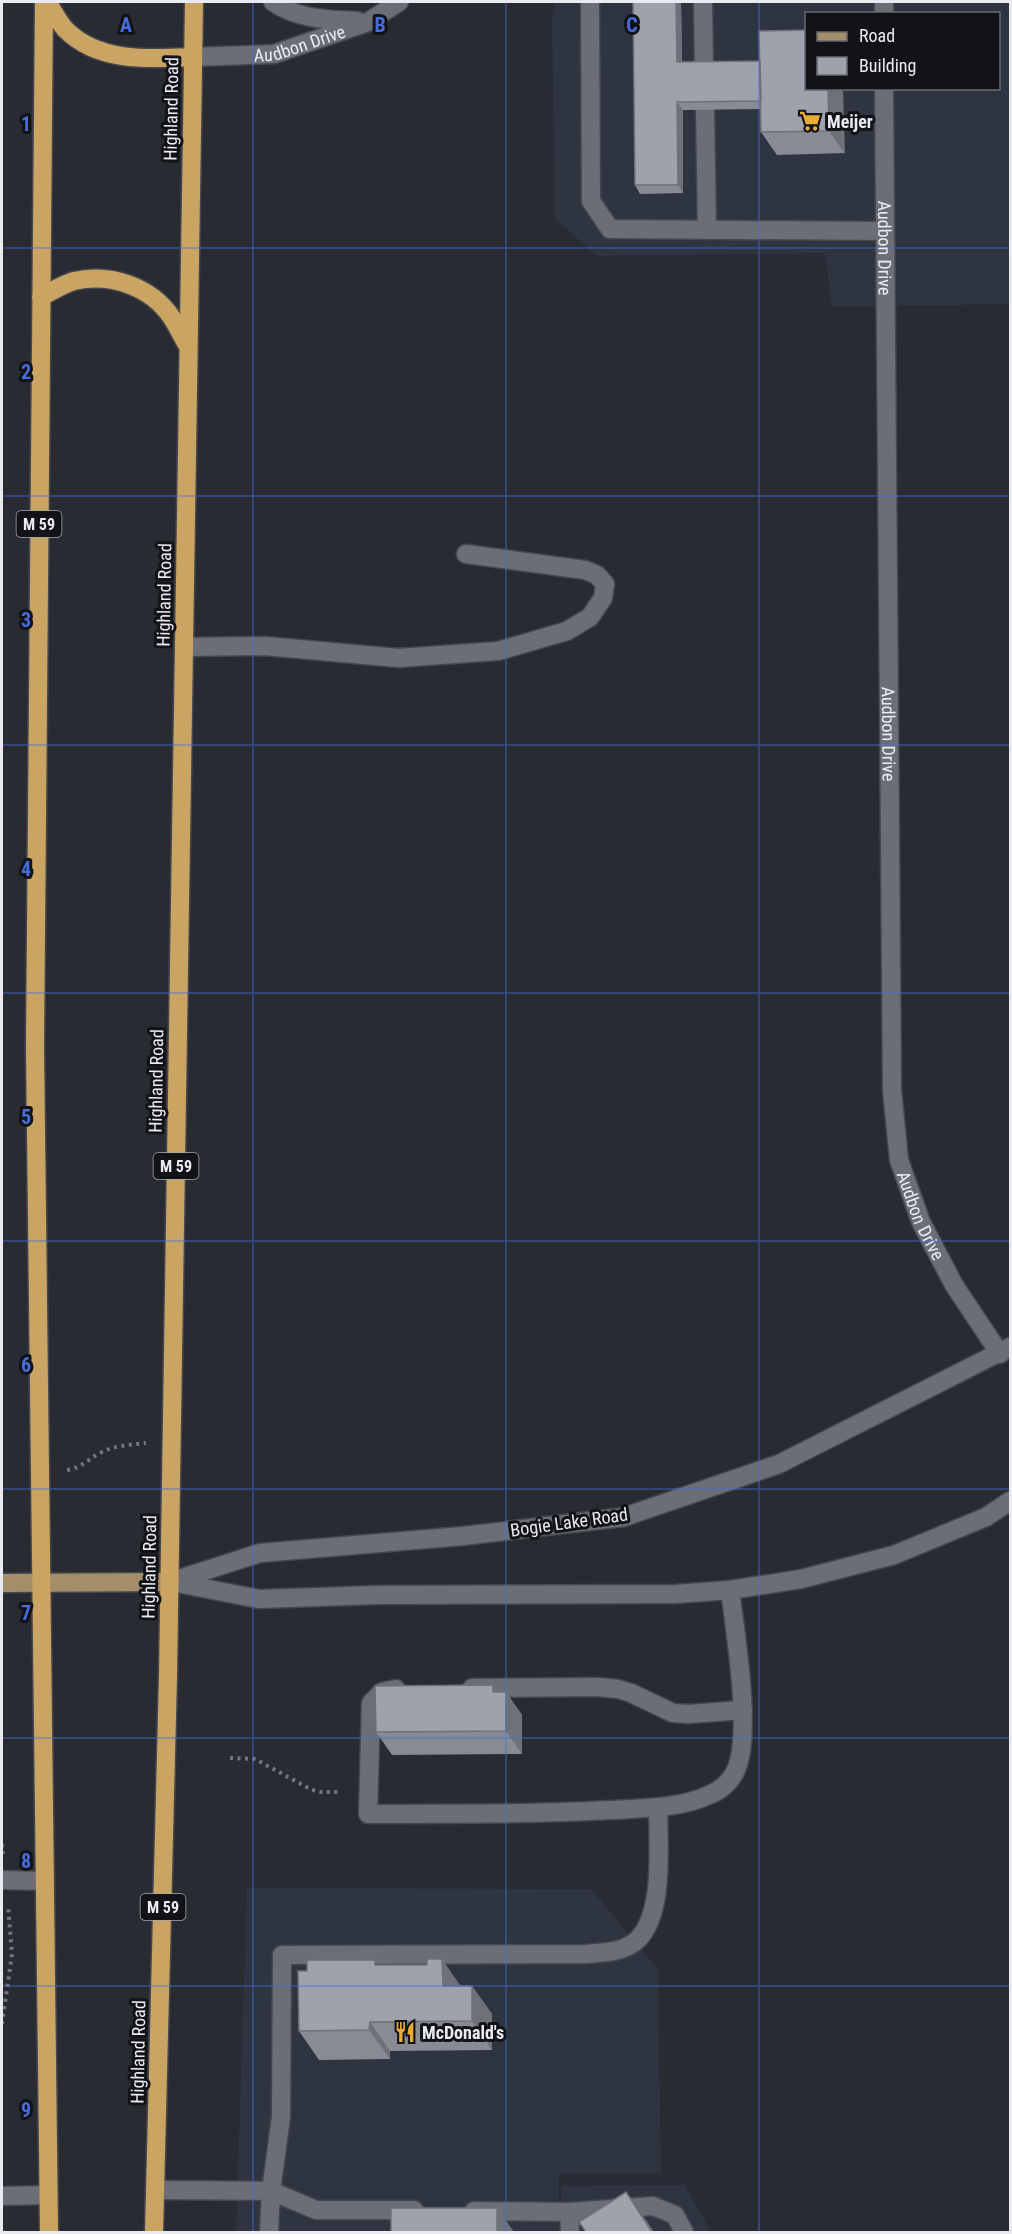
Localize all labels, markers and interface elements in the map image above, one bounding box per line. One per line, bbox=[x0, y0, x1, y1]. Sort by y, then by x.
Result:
legend bbox=[805, 12, 1000, 90]
text: A bbox=[120, 13, 132, 37]
text: B bbox=[374, 13, 386, 37]
text: C bbox=[626, 13, 638, 37]
street label: Audbon Drive bbox=[253, 20, 348, 65]
text: Road bbox=[859, 25, 895, 46]
text: Building bbox=[859, 55, 916, 76]
street label: Highland Road bbox=[160, 57, 182, 161]
supermarket icon: Meijer bbox=[798, 109, 822, 133]
place label: Meijer bbox=[827, 111, 873, 132]
text: 1 bbox=[21, 112, 31, 136]
street label: Audbon Drive bbox=[874, 201, 896, 295]
text: 2 bbox=[21, 360, 31, 384]
road number: M 59 bbox=[16, 511, 62, 537]
street label: Highland Road bbox=[153, 543, 175, 647]
text: 3 bbox=[21, 608, 31, 632]
street label: Audbon Drive bbox=[878, 687, 900, 781]
text: 4 bbox=[21, 857, 31, 881]
street label: Highland Road bbox=[145, 1029, 167, 1133]
text: 5 bbox=[21, 1105, 31, 1129]
road number: M 59 bbox=[154, 1153, 198, 1179]
street label: Audbon Drive bbox=[893, 1168, 949, 1263]
text: 6 bbox=[21, 1353, 31, 1377]
street label: Bogie Lake Road bbox=[509, 1503, 629, 1541]
street label: Highland Road bbox=[138, 1515, 160, 1619]
text: 7 bbox=[21, 1601, 31, 1625]
text: 8 bbox=[21, 1849, 31, 1873]
road number: M 59 bbox=[140, 1894, 186, 1920]
street label: Highland Road bbox=[127, 2000, 149, 2104]
restaurant icon: McDonald's bbox=[393, 2020, 417, 2044]
place label: McDonald's bbox=[422, 2022, 504, 2043]
text: 9 bbox=[21, 2098, 31, 2122]

